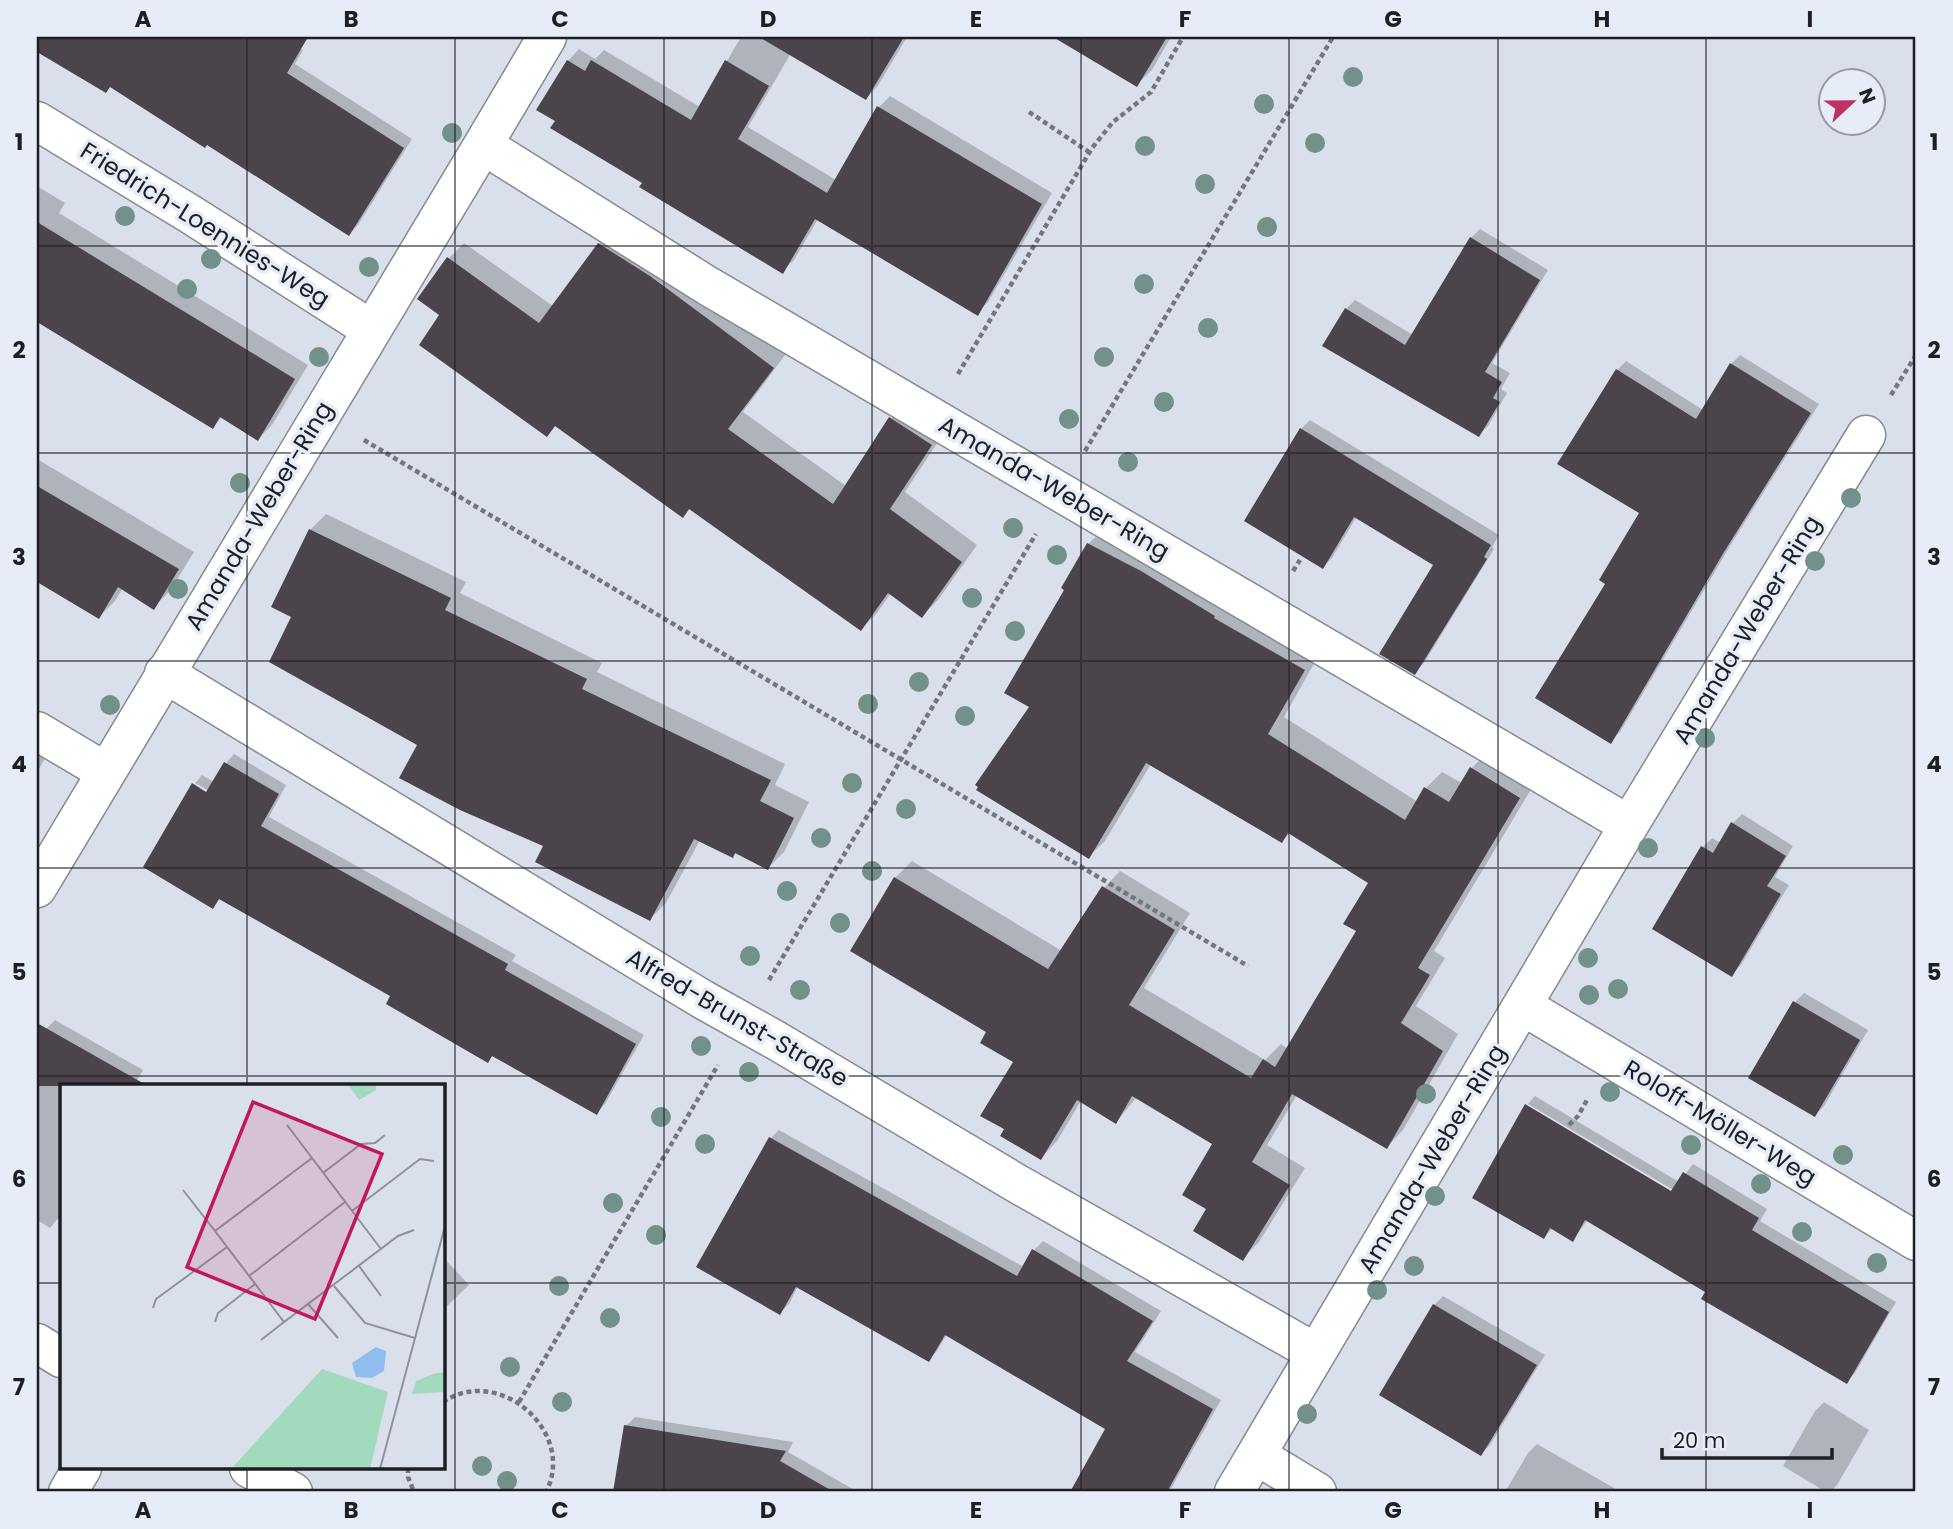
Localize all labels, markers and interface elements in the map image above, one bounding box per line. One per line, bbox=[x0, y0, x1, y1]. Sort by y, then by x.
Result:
text: A bbox=[135, 3, 152, 35]
text: B bbox=[343, 3, 359, 35]
text: C bbox=[551, 3, 569, 35]
text: D bbox=[760, 3, 776, 35]
text: E bbox=[970, 3, 982, 35]
text: F bbox=[1179, 3, 1191, 35]
text: G bbox=[1384, 3, 1402, 35]
text: H bbox=[1594, 3, 1610, 35]
text: I bbox=[1807, 3, 1813, 35]
north arrow bbox=[1816, 66, 1886, 136]
text: N bbox=[1852, 84, 1882, 108]
text: 1 bbox=[15, 126, 23, 158]
text: 1 bbox=[1930, 126, 1938, 158]
street label: Friedrich-Loennies-Weg bbox=[74, 134, 336, 315]
text: 2 bbox=[12, 334, 26, 366]
text: 2 bbox=[1927, 334, 1941, 366]
street label: Amanda-Weber-Ring bbox=[177, 395, 340, 636]
street label: Amanda-Weber-Ring bbox=[933, 408, 1176, 567]
street label: Amanda-Weber-Ring bbox=[1665, 509, 1828, 750]
text: 3 bbox=[12, 541, 26, 573]
text: 3 bbox=[1927, 541, 1941, 573]
text: 4 bbox=[11, 748, 27, 780]
text: 4 bbox=[1926, 748, 1942, 780]
street label: Alfred-Brunst-Straße bbox=[620, 940, 854, 1095]
text: 5 bbox=[12, 956, 26, 988]
text: 5 bbox=[1927, 956, 1941, 988]
street label: Amanda-Weber-Ring bbox=[1350, 1038, 1513, 1279]
street label: Roloff-Möller-Weg bbox=[1618, 1052, 1823, 1193]
inset map bbox=[60, 1084, 444, 1470]
text: 6 bbox=[12, 1163, 26, 1195]
text: 6 bbox=[1927, 1163, 1941, 1195]
text: 7 bbox=[13, 1371, 25, 1403]
text: 7 bbox=[1928, 1371, 1940, 1403]
scale bar bbox=[1662, 1417, 1832, 1461]
text: 20 m bbox=[1673, 1426, 1726, 1455]
text: A bbox=[135, 1494, 152, 1526]
text: B bbox=[343, 1494, 359, 1526]
text: C bbox=[551, 1494, 569, 1526]
text: D bbox=[760, 1494, 776, 1526]
text: E bbox=[970, 1494, 982, 1526]
text: F bbox=[1179, 1494, 1191, 1526]
text: G bbox=[1384, 1494, 1402, 1526]
text: H bbox=[1594, 1494, 1610, 1526]
text: I bbox=[1807, 1494, 1813, 1526]

